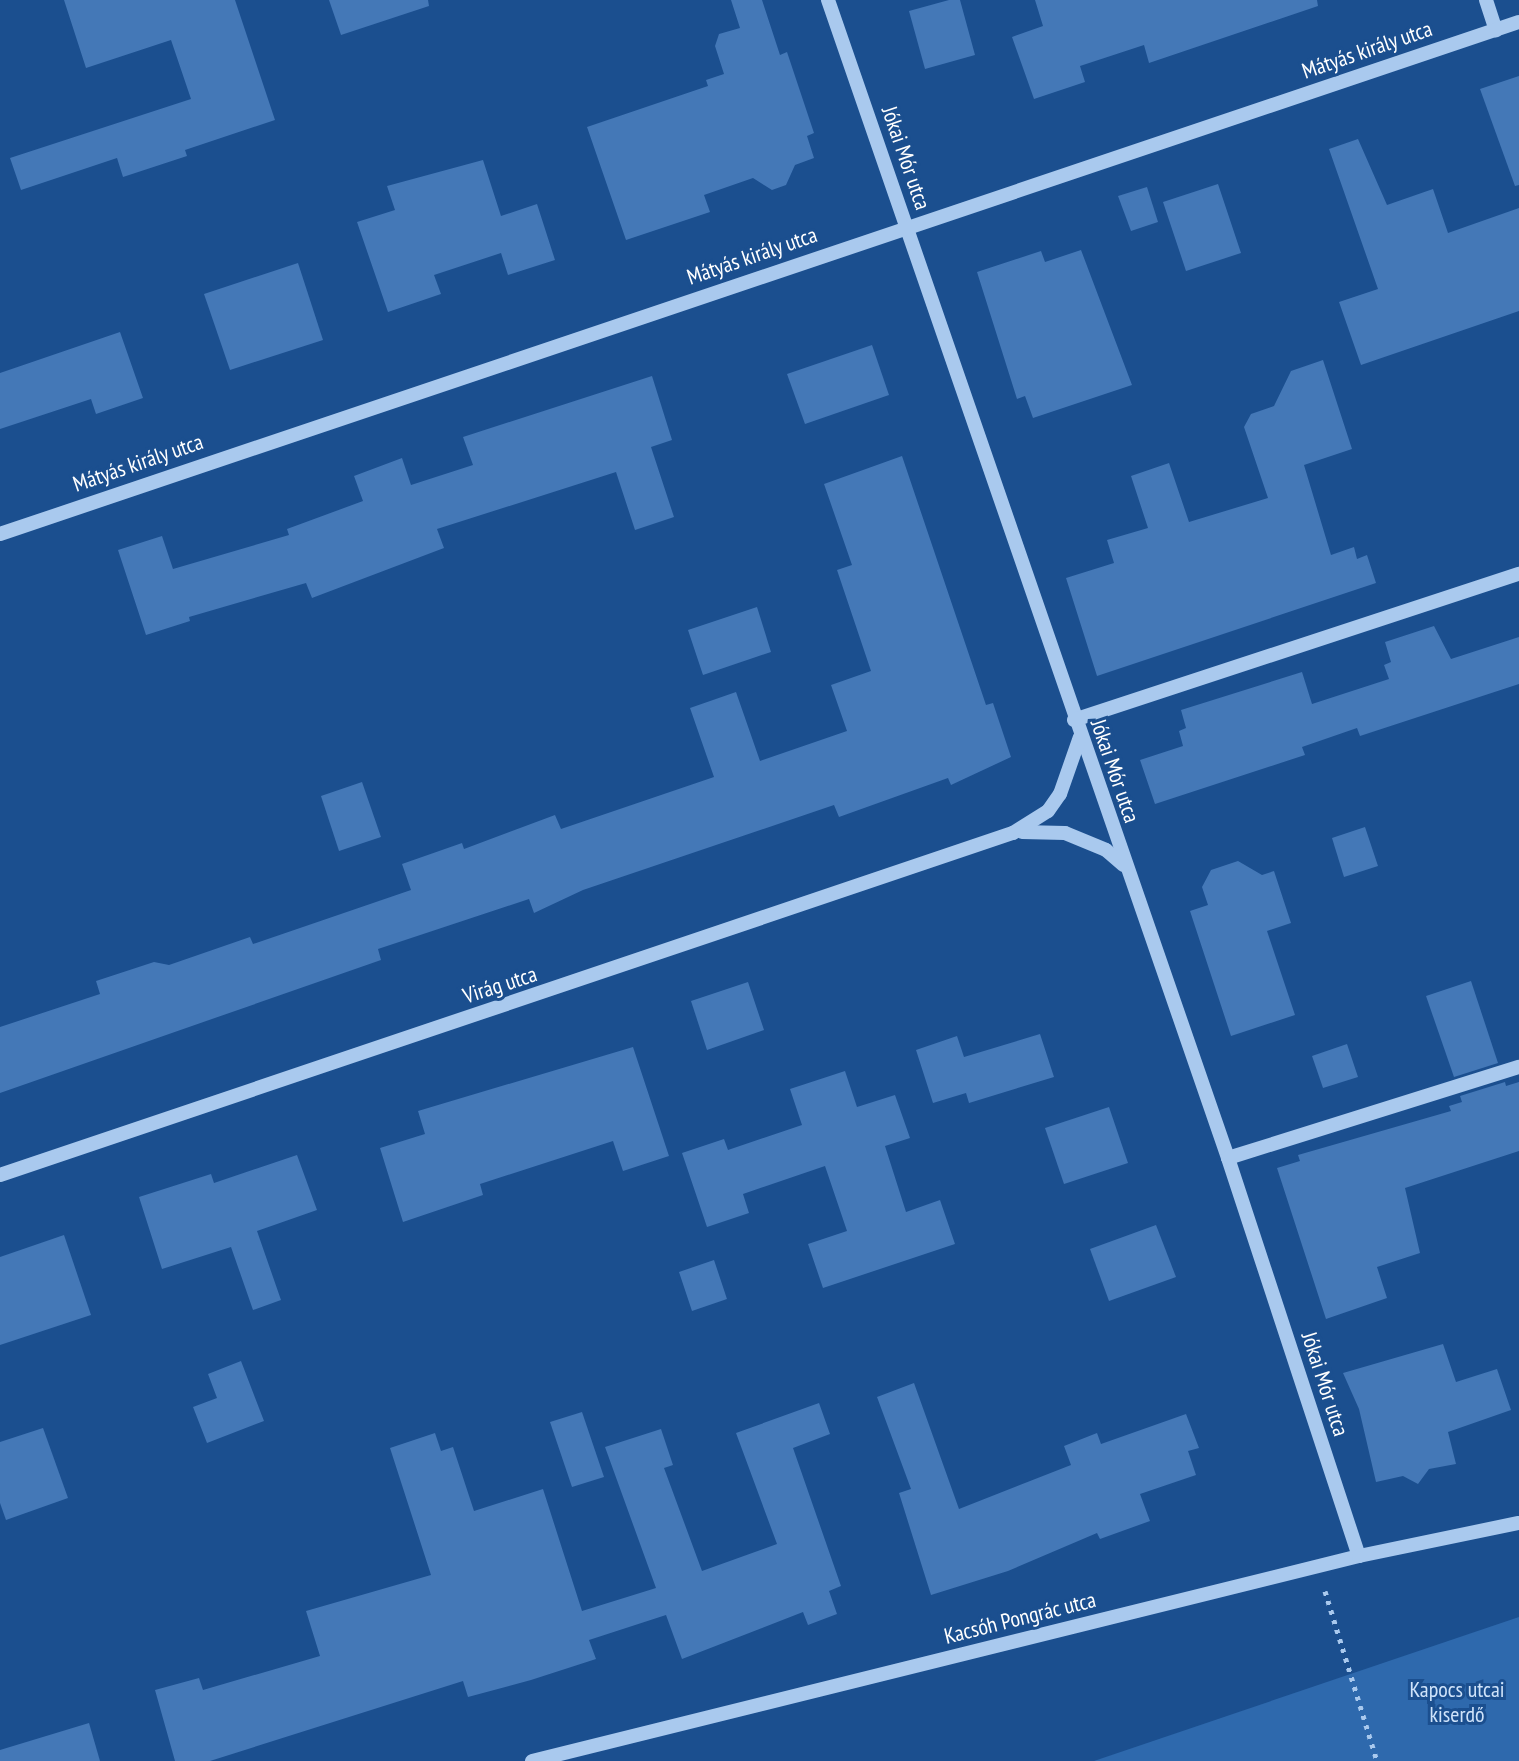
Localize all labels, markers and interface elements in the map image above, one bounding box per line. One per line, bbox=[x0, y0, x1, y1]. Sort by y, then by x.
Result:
street label: Mátyás király utca bbox=[1298, 15, 1436, 85]
street label: Jókai Mór utca bbox=[876, 103, 936, 213]
street label: Mátyás király utca bbox=[683, 221, 821, 291]
street label: Mátyás király utca bbox=[69, 428, 207, 498]
street label: Jókai Mór utca bbox=[1085, 716, 1145, 826]
street label: Virág utca bbox=[460, 961, 540, 1009]
street label: Jókai Mór utca bbox=[1296, 1329, 1354, 1439]
street label: Kacsóh Pongrác utca bbox=[941, 1586, 1099, 1650]
park label: Kapocs utcai kiserdő bbox=[1409, 1676, 1505, 1728]

